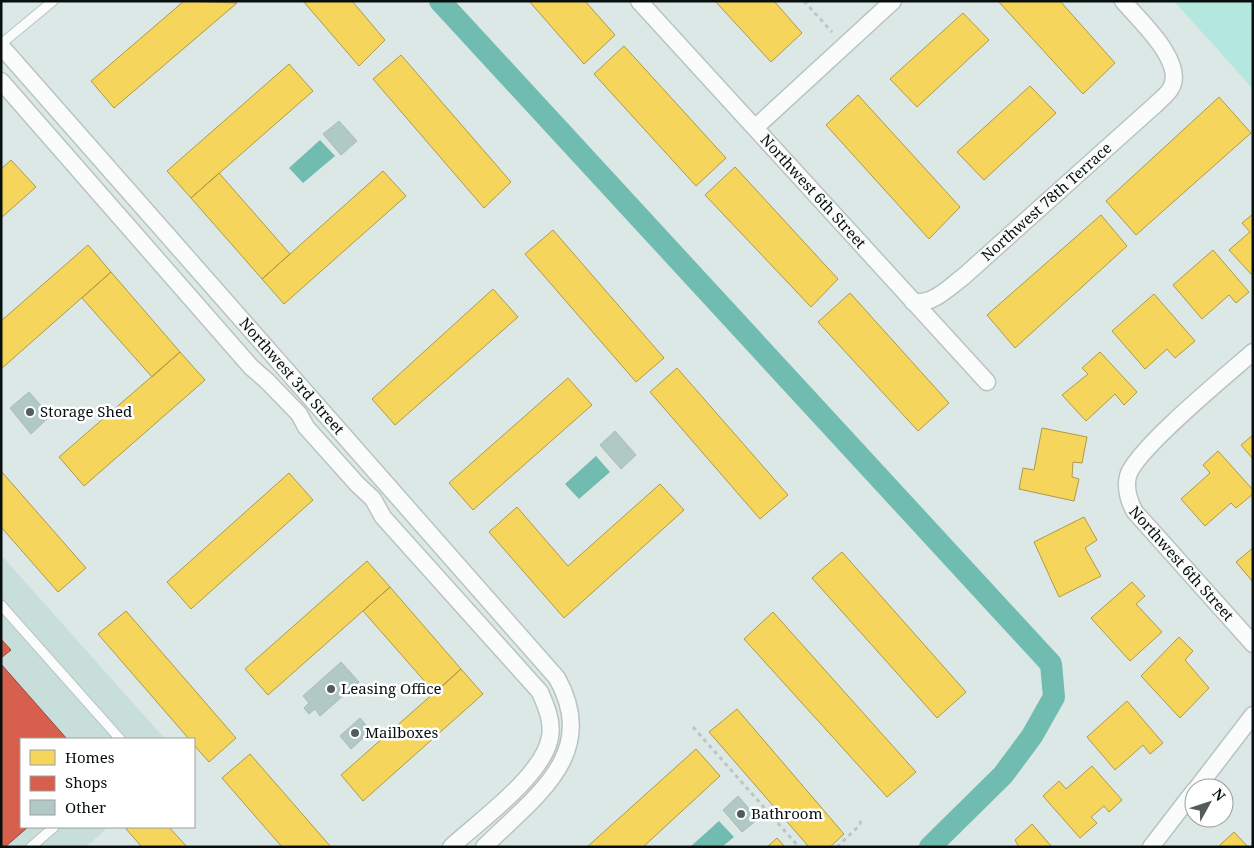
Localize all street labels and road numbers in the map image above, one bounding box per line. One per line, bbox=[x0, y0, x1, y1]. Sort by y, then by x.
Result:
street label: Northwest 6th Street bbox=[756, 129, 871, 252]
street label: Northwest 78th Terrace bbox=[977, 138, 1116, 265]
street label: Northwest 3rd Street bbox=[236, 313, 349, 438]
street label: Northwest 6th Street bbox=[1125, 501, 1239, 625]

